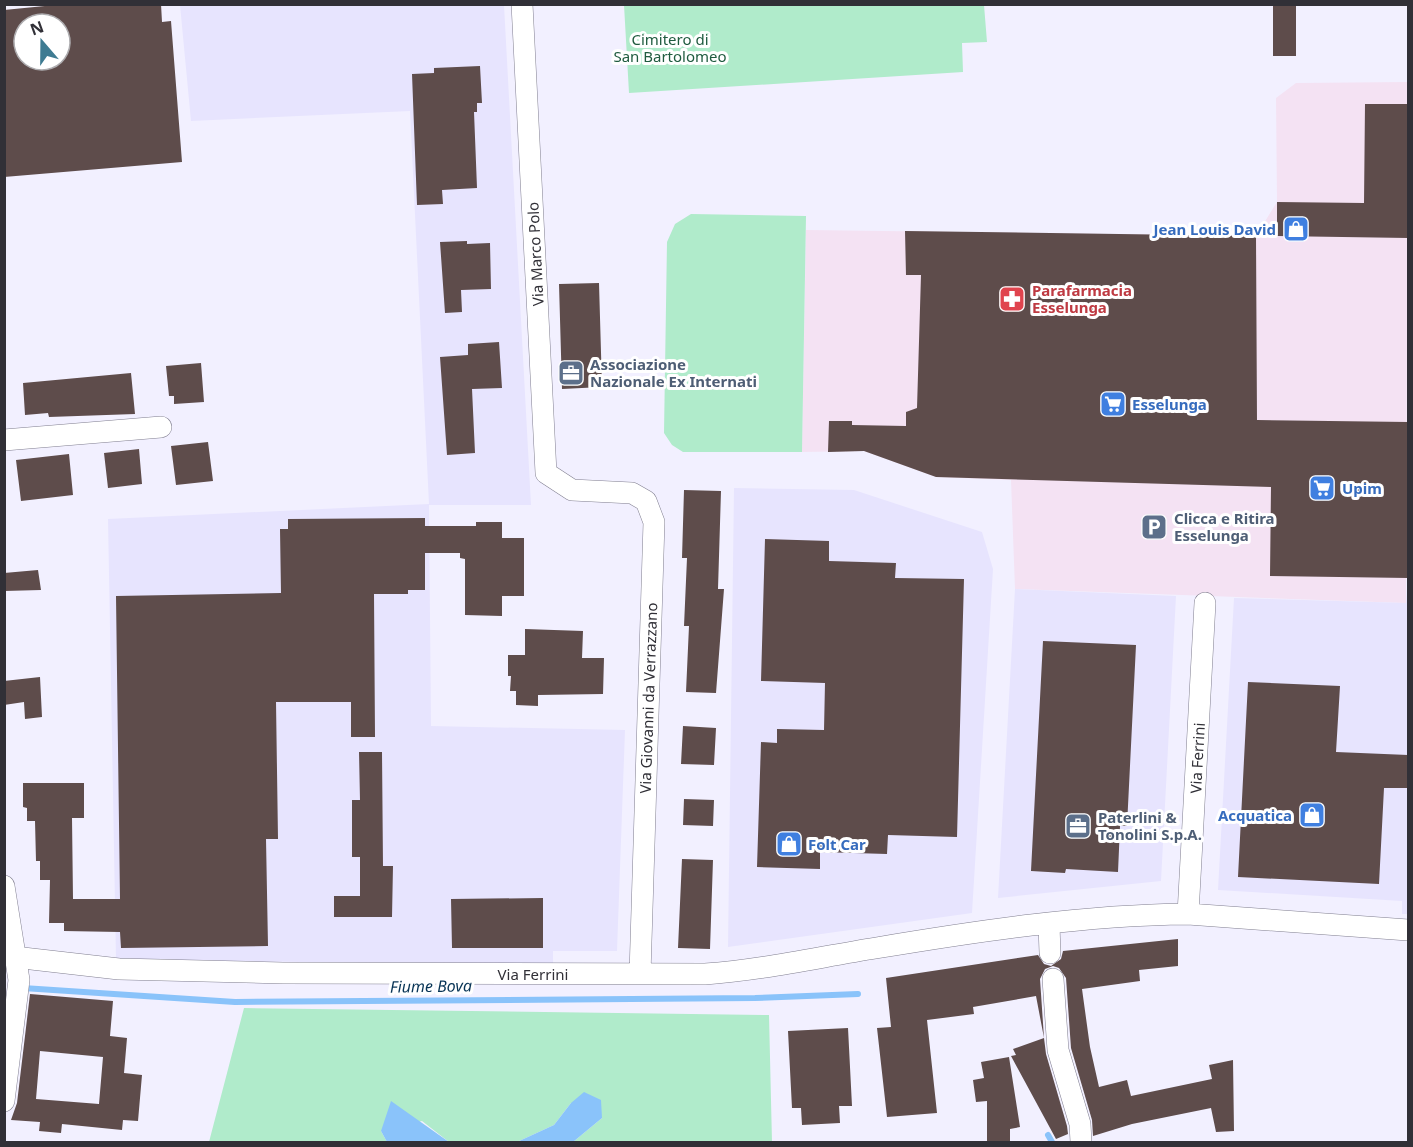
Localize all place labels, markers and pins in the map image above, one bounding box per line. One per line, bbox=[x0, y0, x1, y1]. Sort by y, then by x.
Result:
shop icon: Jean Louis David bbox=[1281, 214, 1311, 244]
place label: Jean Louis David bbox=[1152, 219, 1276, 239]
place label: Parafarmacia Esselunga bbox=[1032, 280, 1132, 317]
pharmacy icon: Parafarmacia Esselunga bbox=[997, 284, 1027, 314]
place label: Associazione Nazionale Ex Internati bbox=[590, 354, 757, 391]
office icon: Associazione Nazionale Ex Internati bbox=[556, 358, 586, 388]
supermarket icon: Esselunga bbox=[1098, 389, 1128, 419]
place label: Esselunga bbox=[1132, 394, 1207, 414]
supermarket icon: Upim bbox=[1307, 473, 1337, 503]
place label: Upim bbox=[1342, 478, 1382, 498]
place label: Clicca e Ritira Esselunga bbox=[1174, 508, 1275, 545]
parking icon: Clicca e Ritira Esselunga bbox=[1139, 512, 1169, 542]
shop icon: Acquatica bbox=[1297, 800, 1327, 830]
place label: Acquatica bbox=[1218, 805, 1292, 825]
place label: Paterlini & Tonolini S.p.A. bbox=[1098, 807, 1202, 844]
office icon: Paterlini & Tonolini S.p.A. bbox=[1063, 811, 1093, 841]
shop icon: Folt Car bbox=[774, 829, 804, 859]
place label: Folt Car bbox=[808, 834, 866, 854]

